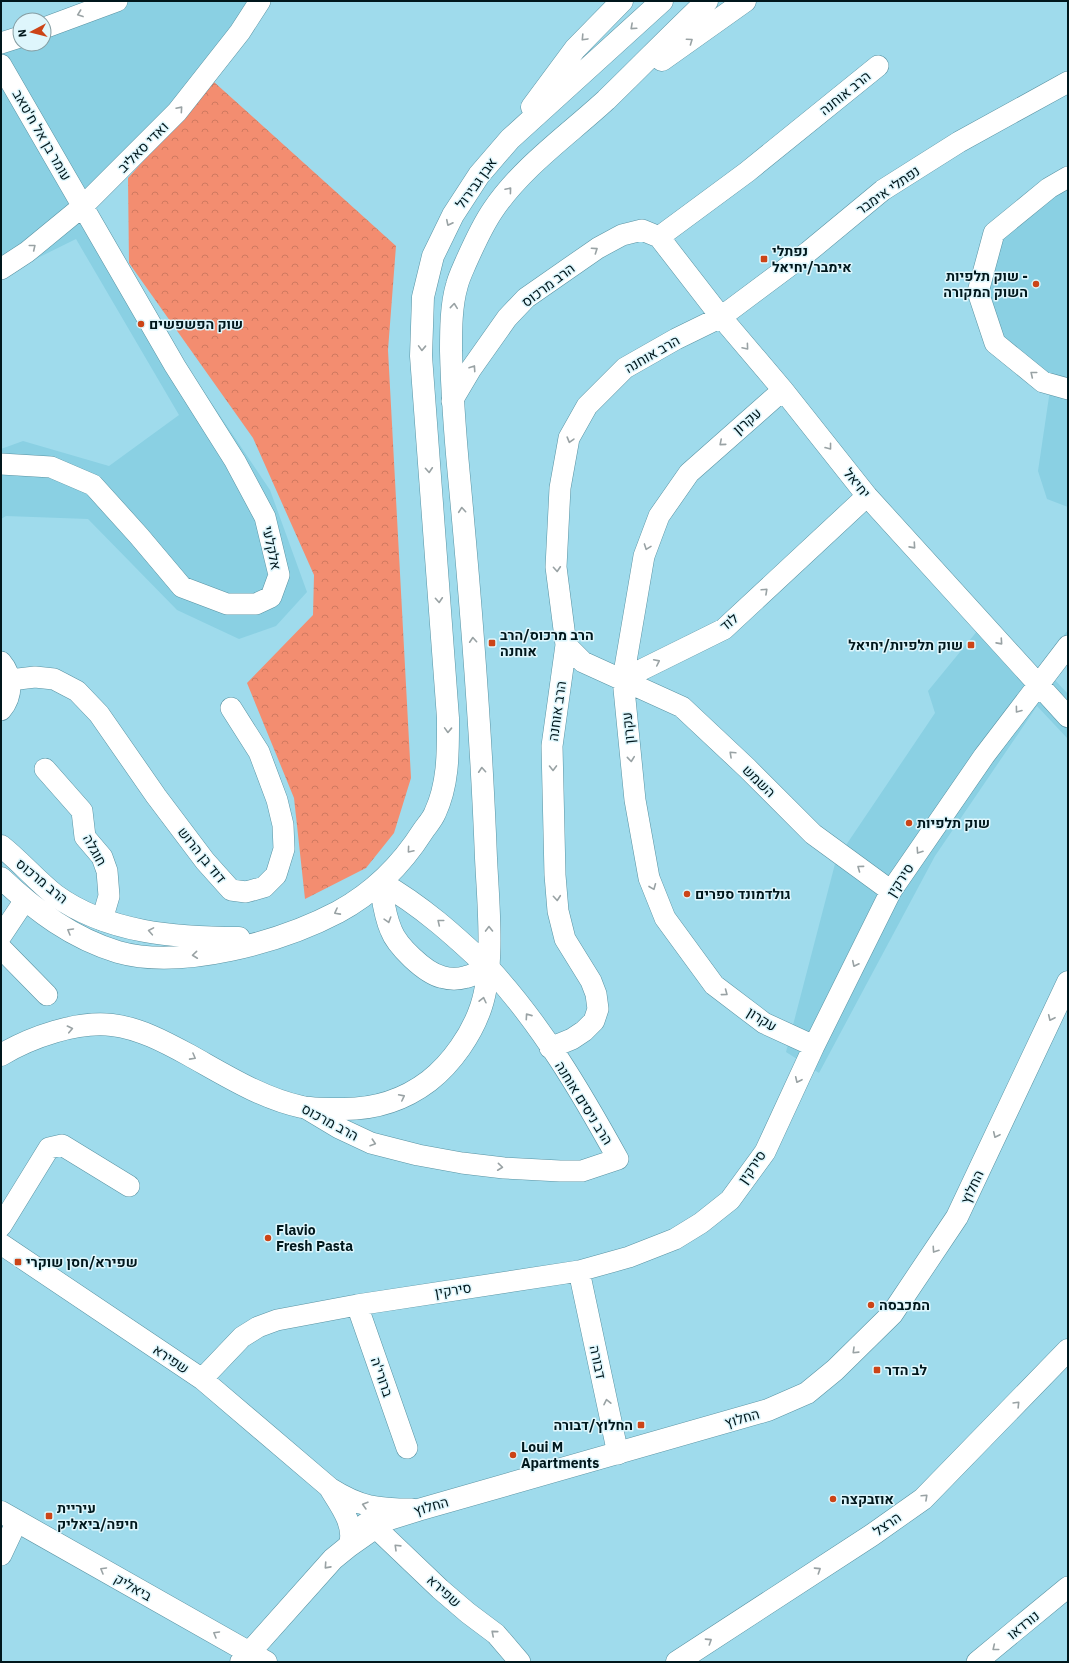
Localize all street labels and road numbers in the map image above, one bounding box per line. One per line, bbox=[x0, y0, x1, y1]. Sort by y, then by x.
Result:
street label: הרב אוחנה bbox=[816, 67, 874, 119]
street label: עומר בן אל ח'טאב bbox=[9, 86, 75, 184]
street label: ואדי סאליב bbox=[114, 118, 172, 176]
street label: אבן גבירול bbox=[451, 154, 501, 212]
street label: נפתלי אימבר bbox=[853, 162, 923, 218]
street label: הרב מרכוס bbox=[518, 259, 578, 311]
street label: הרב אוחנה bbox=[621, 331, 683, 377]
street label: עקרון bbox=[729, 404, 765, 438]
street label: יחיאל bbox=[840, 464, 874, 502]
street label: אלקלעי bbox=[259, 524, 285, 572]
street label: לוד bbox=[716, 609, 742, 635]
street label: הרב אוחנה bbox=[544, 680, 570, 742]
street label: עקרון bbox=[617, 711, 639, 745]
street label: השמש bbox=[739, 761, 779, 801]
street label: דוד בן הרוש bbox=[174, 823, 230, 887]
street label: חוגלה bbox=[79, 831, 111, 869]
street label: הרב מרכוס bbox=[12, 854, 72, 908]
street label: סירקין bbox=[882, 860, 918, 900]
street label: עקרון bbox=[744, 1003, 780, 1035]
street label: הרב ניסים אוחנה bbox=[551, 1058, 617, 1148]
street label: הרב מרכוס bbox=[298, 1099, 362, 1145]
street label: סירקין bbox=[734, 1147, 770, 1187]
street label: החלוץ bbox=[956, 1167, 988, 1207]
street label: סירקין bbox=[433, 1278, 473, 1302]
street label: שפירא bbox=[149, 1340, 193, 1378]
street label: דבורה bbox=[586, 1344, 610, 1380]
street label: ברורי'ה bbox=[367, 1355, 397, 1400]
street label: החלוץ bbox=[722, 1404, 762, 1432]
street label: החלוץ bbox=[411, 1492, 451, 1520]
street label: הרצל bbox=[870, 1508, 904, 1540]
street label: ביאליק bbox=[111, 1569, 156, 1605]
street label: שפירא bbox=[423, 1571, 465, 1611]
street label: נורדאו bbox=[1003, 1607, 1043, 1643]

